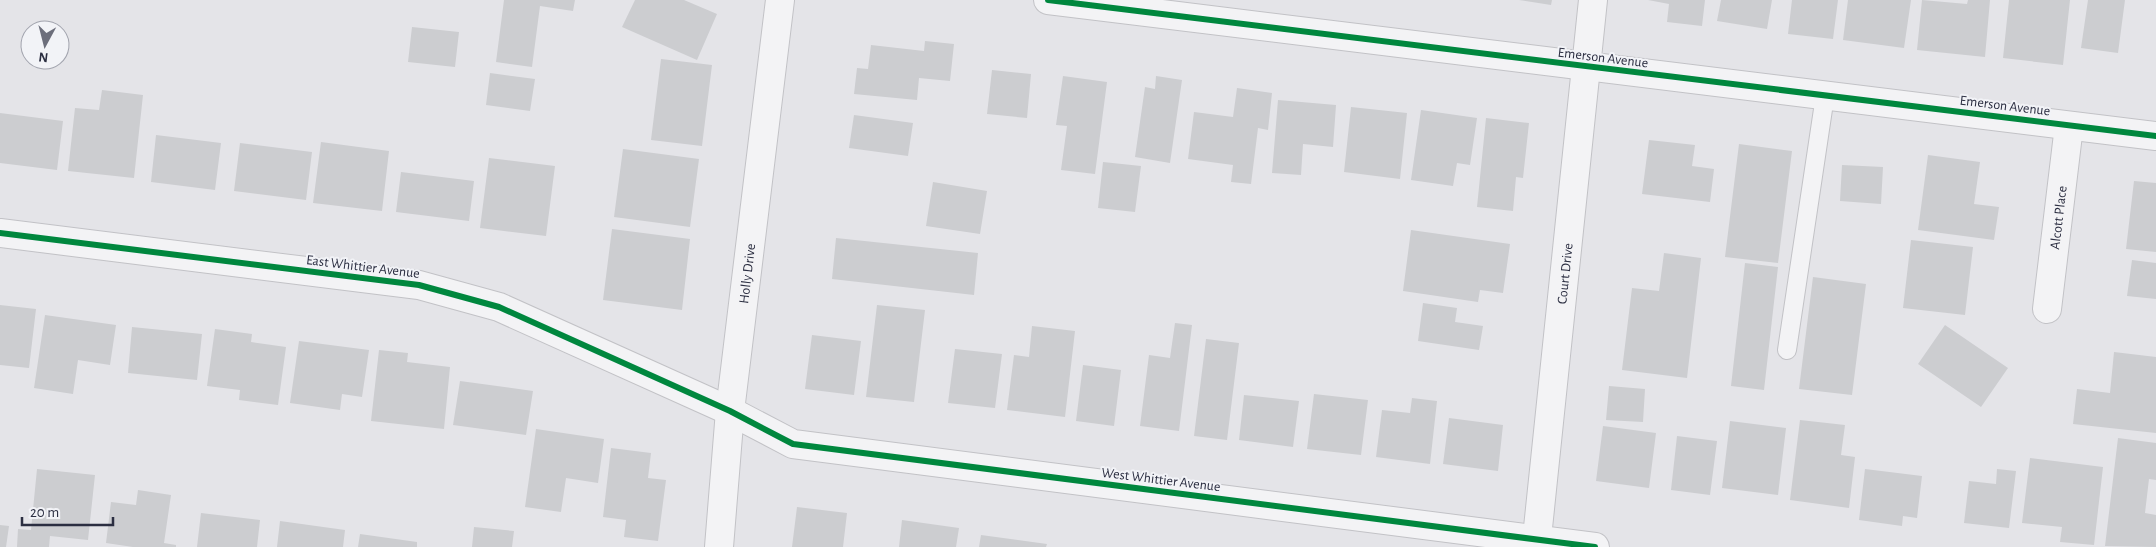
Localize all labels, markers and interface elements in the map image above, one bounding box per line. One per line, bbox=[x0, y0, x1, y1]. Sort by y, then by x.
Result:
north arrow bbox=[20, 20, 70, 70]
street label: Emerson Avenue bbox=[1557, 45, 1649, 70]
text: N bbox=[38, 49, 49, 64]
street label: Emerson Avenue bbox=[1959, 93, 2051, 118]
street label: Alcott Place bbox=[2048, 185, 2070, 250]
street label: Court Drive bbox=[1555, 242, 1576, 305]
street label: Holly Drive bbox=[737, 243, 758, 304]
street label: East Whittier Avenue bbox=[305, 253, 420, 281]
street label: West Whittier Avenue bbox=[1101, 466, 1221, 494]
scale bar bbox=[22, 494, 114, 526]
text: 20 m bbox=[30, 505, 59, 520]

